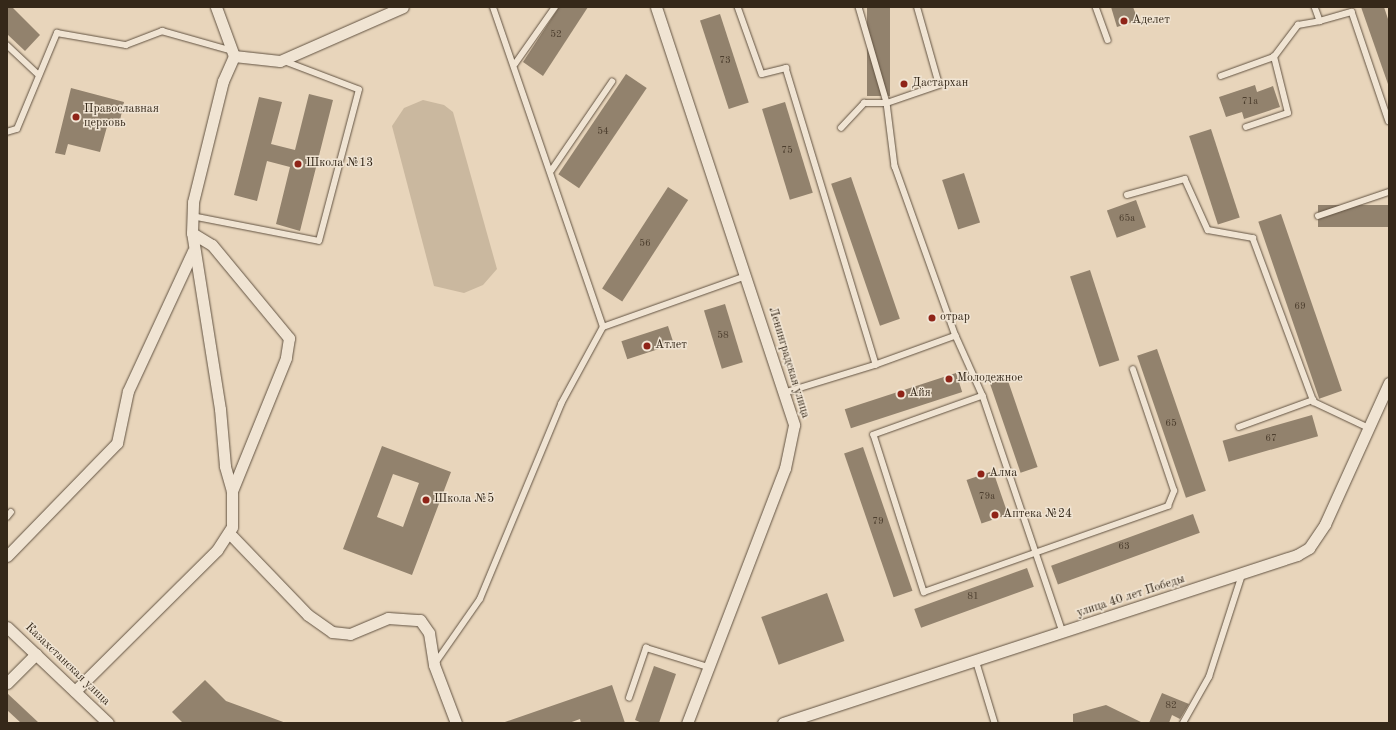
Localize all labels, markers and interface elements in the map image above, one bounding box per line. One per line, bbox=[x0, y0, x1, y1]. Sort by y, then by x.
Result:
place label: Аделет bbox=[1132, 14, 1170, 28]
marker: Аделет bbox=[1119, 16, 1129, 26]
house number: 52 bbox=[550, 29, 562, 41]
house number: 73 bbox=[719, 55, 731, 67]
place label: Дастархан bbox=[912, 77, 968, 91]
marker: Дастархан bbox=[899, 79, 909, 89]
house number: 71а bbox=[1242, 96, 1258, 108]
place label: Православная церковь bbox=[84, 103, 159, 131]
marker: Православная церковь bbox=[71, 112, 81, 122]
house number: 54 bbox=[597, 126, 609, 138]
house number: 75 bbox=[781, 145, 793, 157]
place label: Школа №13 bbox=[306, 157, 373, 171]
marker: Школа №13 bbox=[293, 159, 303, 169]
house number: 65а bbox=[1119, 213, 1135, 225]
house number: 56 bbox=[639, 238, 651, 250]
house number: 69 bbox=[1294, 301, 1306, 313]
street label: Ленинградская улица bbox=[764, 306, 812, 420]
place label: отрар bbox=[940, 311, 970, 325]
marker: отрар bbox=[927, 313, 937, 323]
house number: 58 bbox=[717, 330, 729, 342]
place label: Атлет bbox=[655, 339, 687, 353]
marker: Атлет bbox=[642, 341, 652, 351]
place label: Молодежное bbox=[957, 372, 1023, 386]
marker: Молодежное bbox=[944, 374, 954, 384]
place label: Айя bbox=[909, 387, 931, 401]
marker: Айя bbox=[896, 389, 906, 399]
house number: 65 bbox=[1165, 418, 1177, 430]
house number: 67 bbox=[1265, 433, 1277, 445]
place label: Алма bbox=[989, 467, 1017, 481]
marker: Алма bbox=[976, 469, 986, 479]
house number: 79а bbox=[979, 491, 995, 503]
place label: Школа №5 bbox=[434, 493, 494, 507]
marker: Школа №5 bbox=[421, 495, 431, 505]
place label: Аптека №24 bbox=[1003, 508, 1072, 522]
marker: Аптека №24 bbox=[990, 510, 1000, 520]
house number: 79 bbox=[872, 516, 884, 528]
house number: 63 bbox=[1118, 541, 1130, 553]
street label: улица 40 лет Победы bbox=[1075, 573, 1187, 621]
house number: 81 bbox=[967, 591, 979, 603]
street label: Казахстанская улица bbox=[21, 621, 113, 709]
house number: 82 bbox=[1165, 700, 1177, 712]

